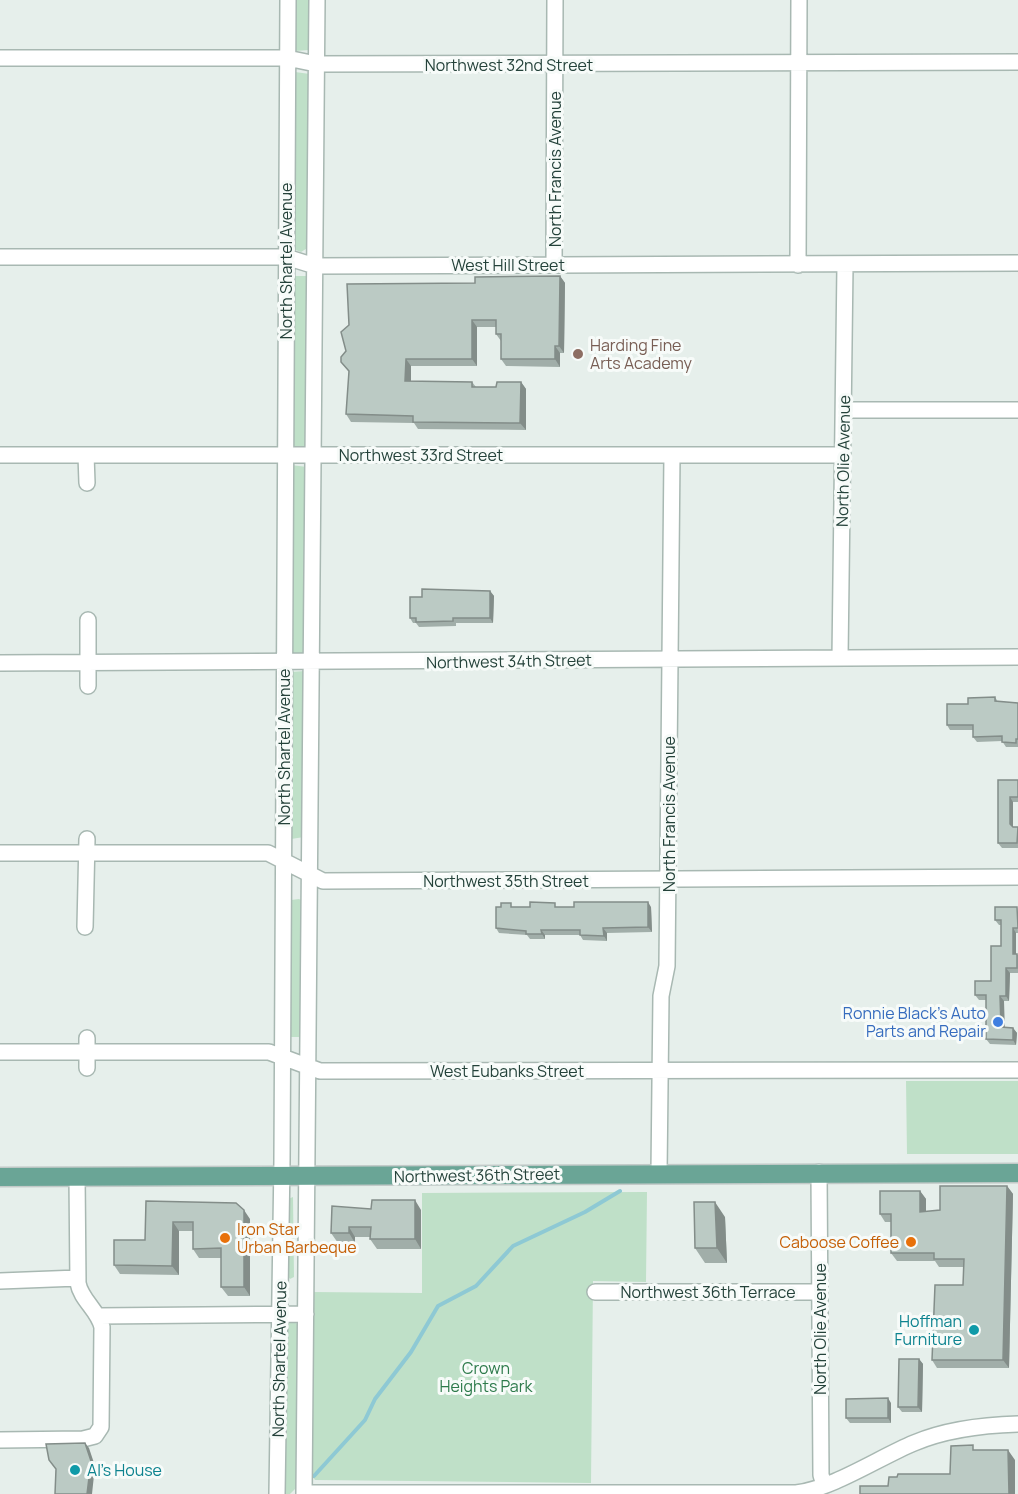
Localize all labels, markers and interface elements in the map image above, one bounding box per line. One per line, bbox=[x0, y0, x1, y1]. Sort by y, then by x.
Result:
street label: Northwest 32nd Street bbox=[425, 54, 593, 76]
street label: North Francis Avenue bbox=[544, 91, 566, 247]
street label: North Shartel Avenue bbox=[275, 183, 297, 339]
street label: West Hill Street bbox=[451, 254, 565, 276]
place label: Harding Fine Arts Academy bbox=[590, 334, 693, 374]
marker: Harding Fine Arts Academy bbox=[571, 347, 585, 361]
street label: North Olie Avenue bbox=[831, 395, 855, 527]
street label: Northwest 33rd Street bbox=[339, 444, 503, 466]
street label: Northwest 34th Street bbox=[426, 649, 592, 673]
street label: North Shartel Avenue bbox=[273, 669, 295, 825]
street label: North Francis Avenue bbox=[658, 736, 680, 892]
street label: Northwest 35th Street bbox=[423, 870, 589, 892]
place label: Ronnie Black's Auto Parts and Repair bbox=[843, 1002, 986, 1042]
marker: Ronnie Black's Auto Parts and Repair bbox=[991, 1015, 1005, 1029]
street label: West Eubanks Street bbox=[430, 1060, 584, 1082]
street label: Northwest 36th Street bbox=[394, 1163, 560, 1187]
place label: Iron Star Urban Barbeque bbox=[237, 1218, 357, 1258]
marker: Iron Star Urban Barbeque bbox=[218, 1231, 232, 1245]
place label: Caboose Coffee bbox=[779, 1231, 899, 1253]
marker: Caboose Coffee bbox=[904, 1235, 918, 1249]
street label: North Olie Avenue bbox=[809, 1263, 831, 1395]
street label: North Shartel Avenue bbox=[267, 1281, 291, 1437]
street label: Northwest 36th Terrace bbox=[621, 1281, 796, 1303]
place label: Hoffman Furniture bbox=[895, 1310, 962, 1350]
marker: Hoffman Furniture bbox=[967, 1323, 981, 1337]
park label: Crown Heights Park bbox=[440, 1357, 534, 1397]
place label: Al's House bbox=[87, 1459, 162, 1481]
marker: Al's House bbox=[68, 1463, 82, 1477]

